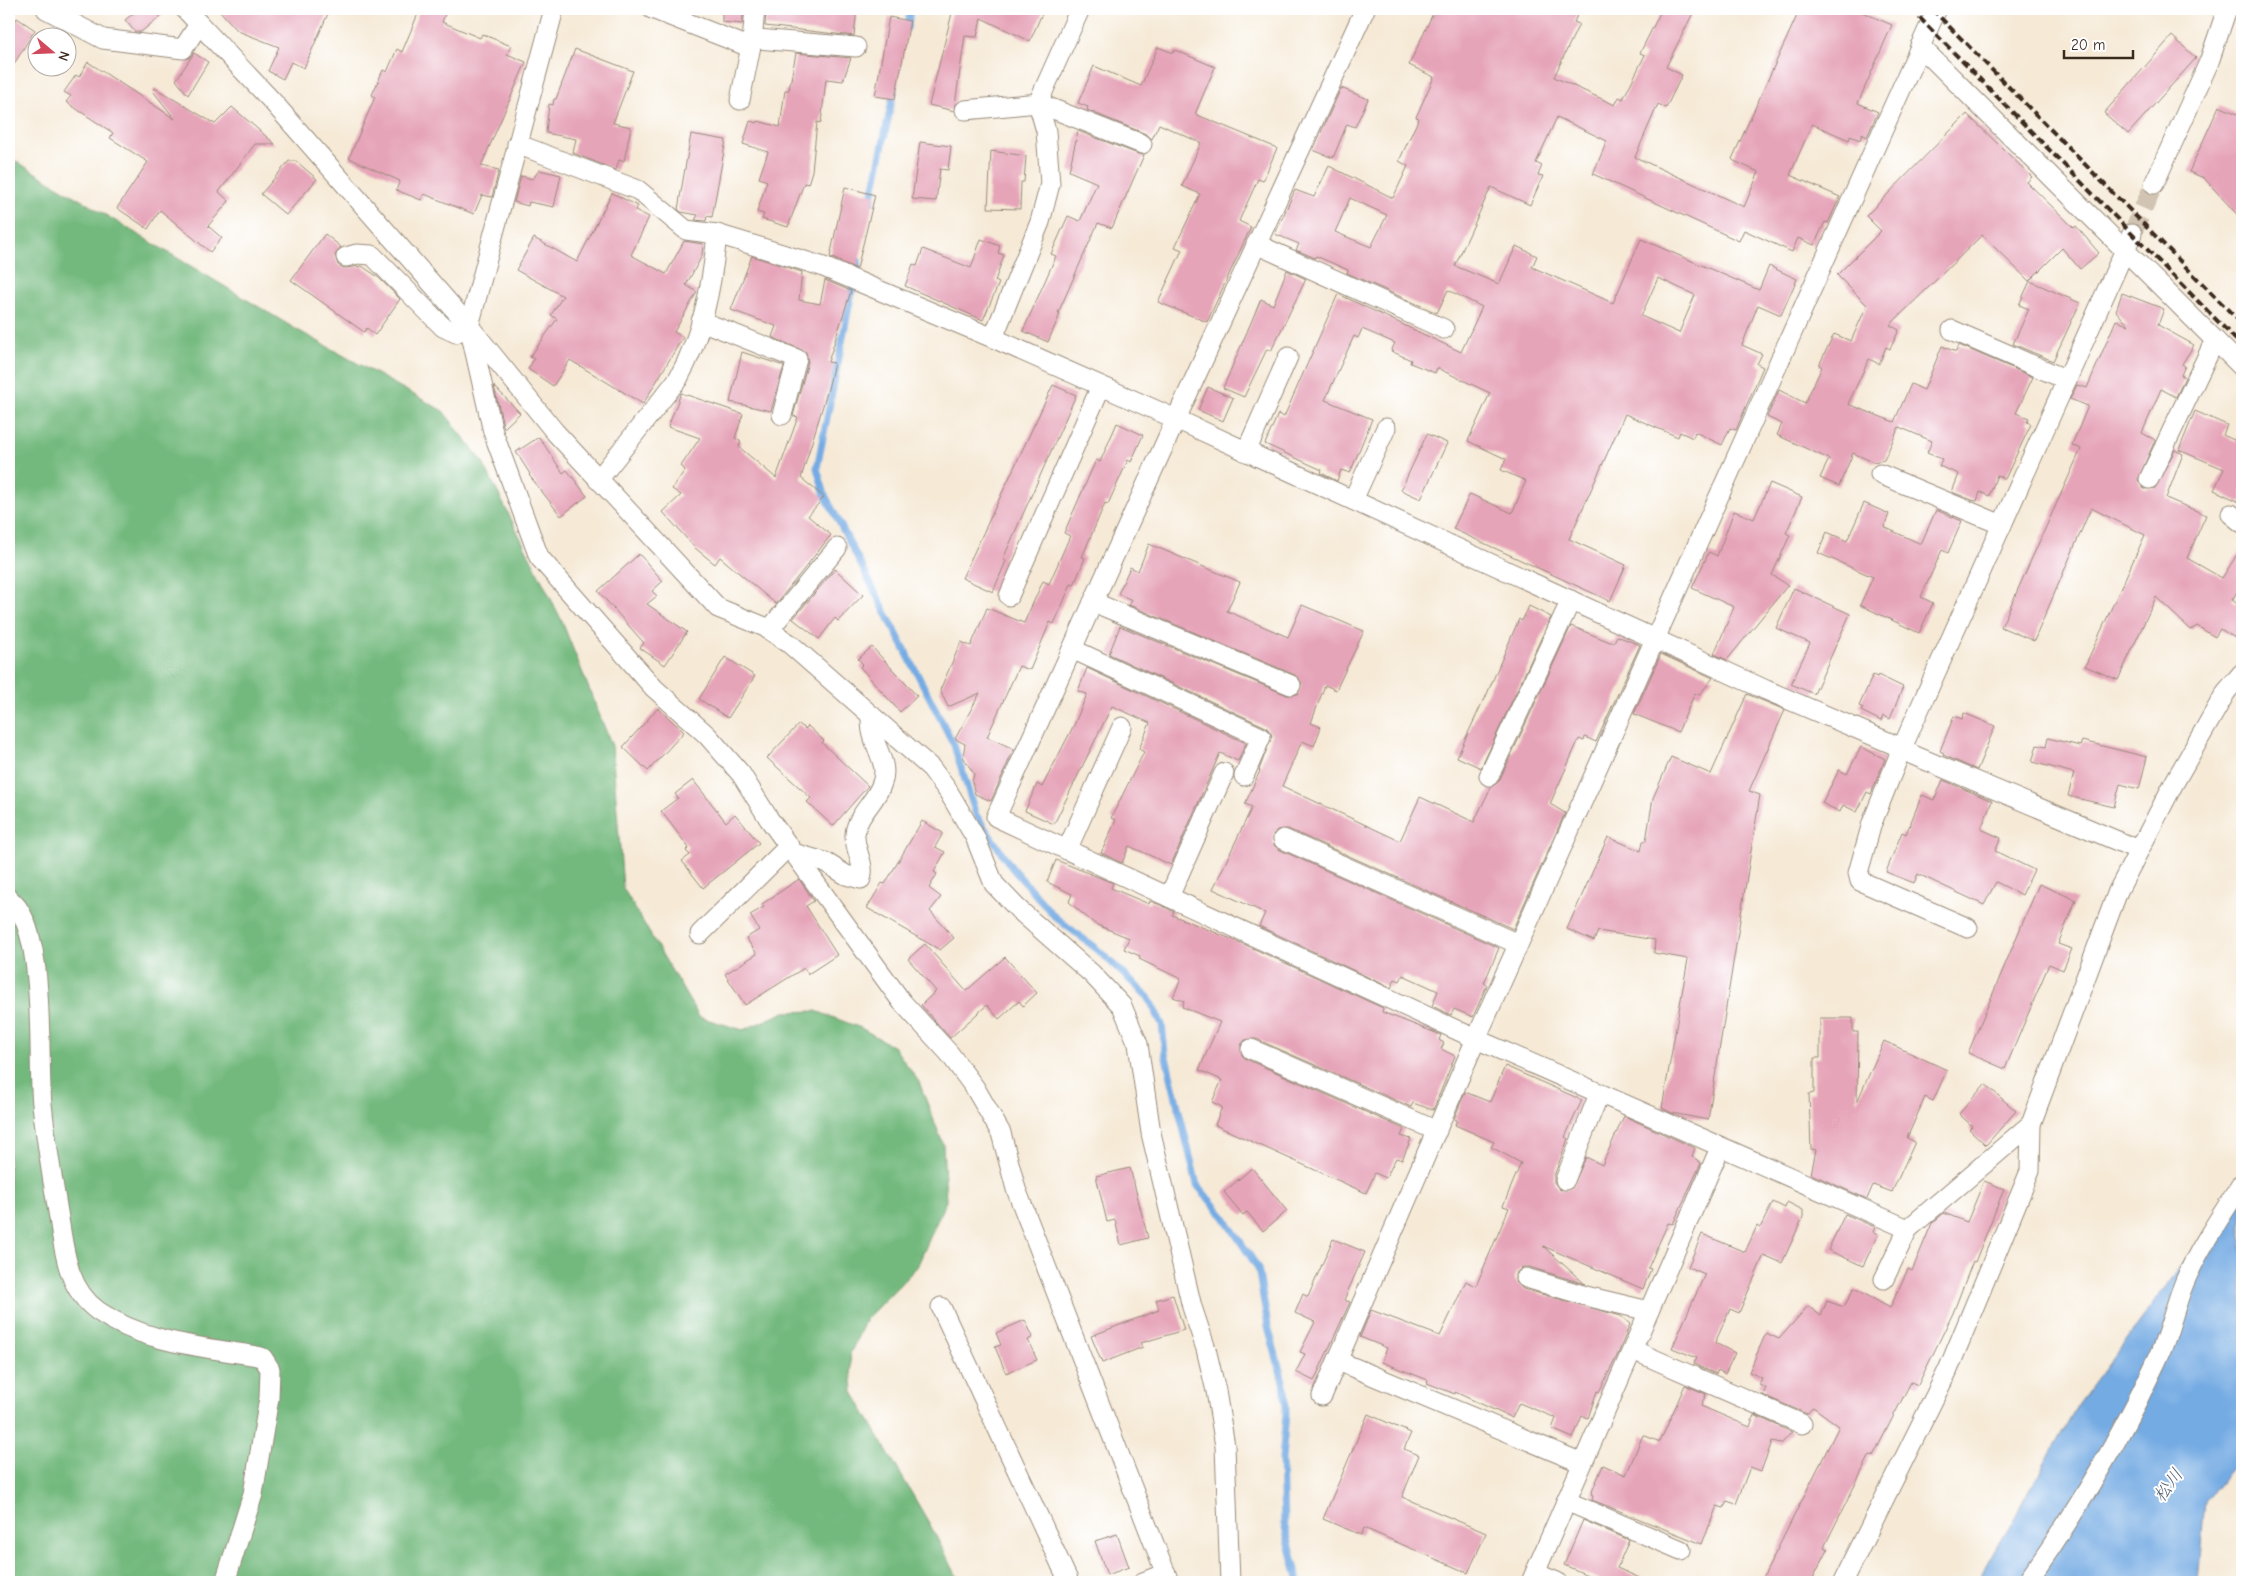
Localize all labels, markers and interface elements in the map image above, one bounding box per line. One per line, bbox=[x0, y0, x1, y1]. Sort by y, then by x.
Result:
north arrow bbox=[28, 28, 78, 78]
scale bar bbox=[2064, 28, 2132, 60]
text: 20 m bbox=[2071, 36, 2105, 54]
text: N bbox=[54, 49, 73, 63]
water label: 松川 bbox=[2149, 1465, 2188, 1506]

